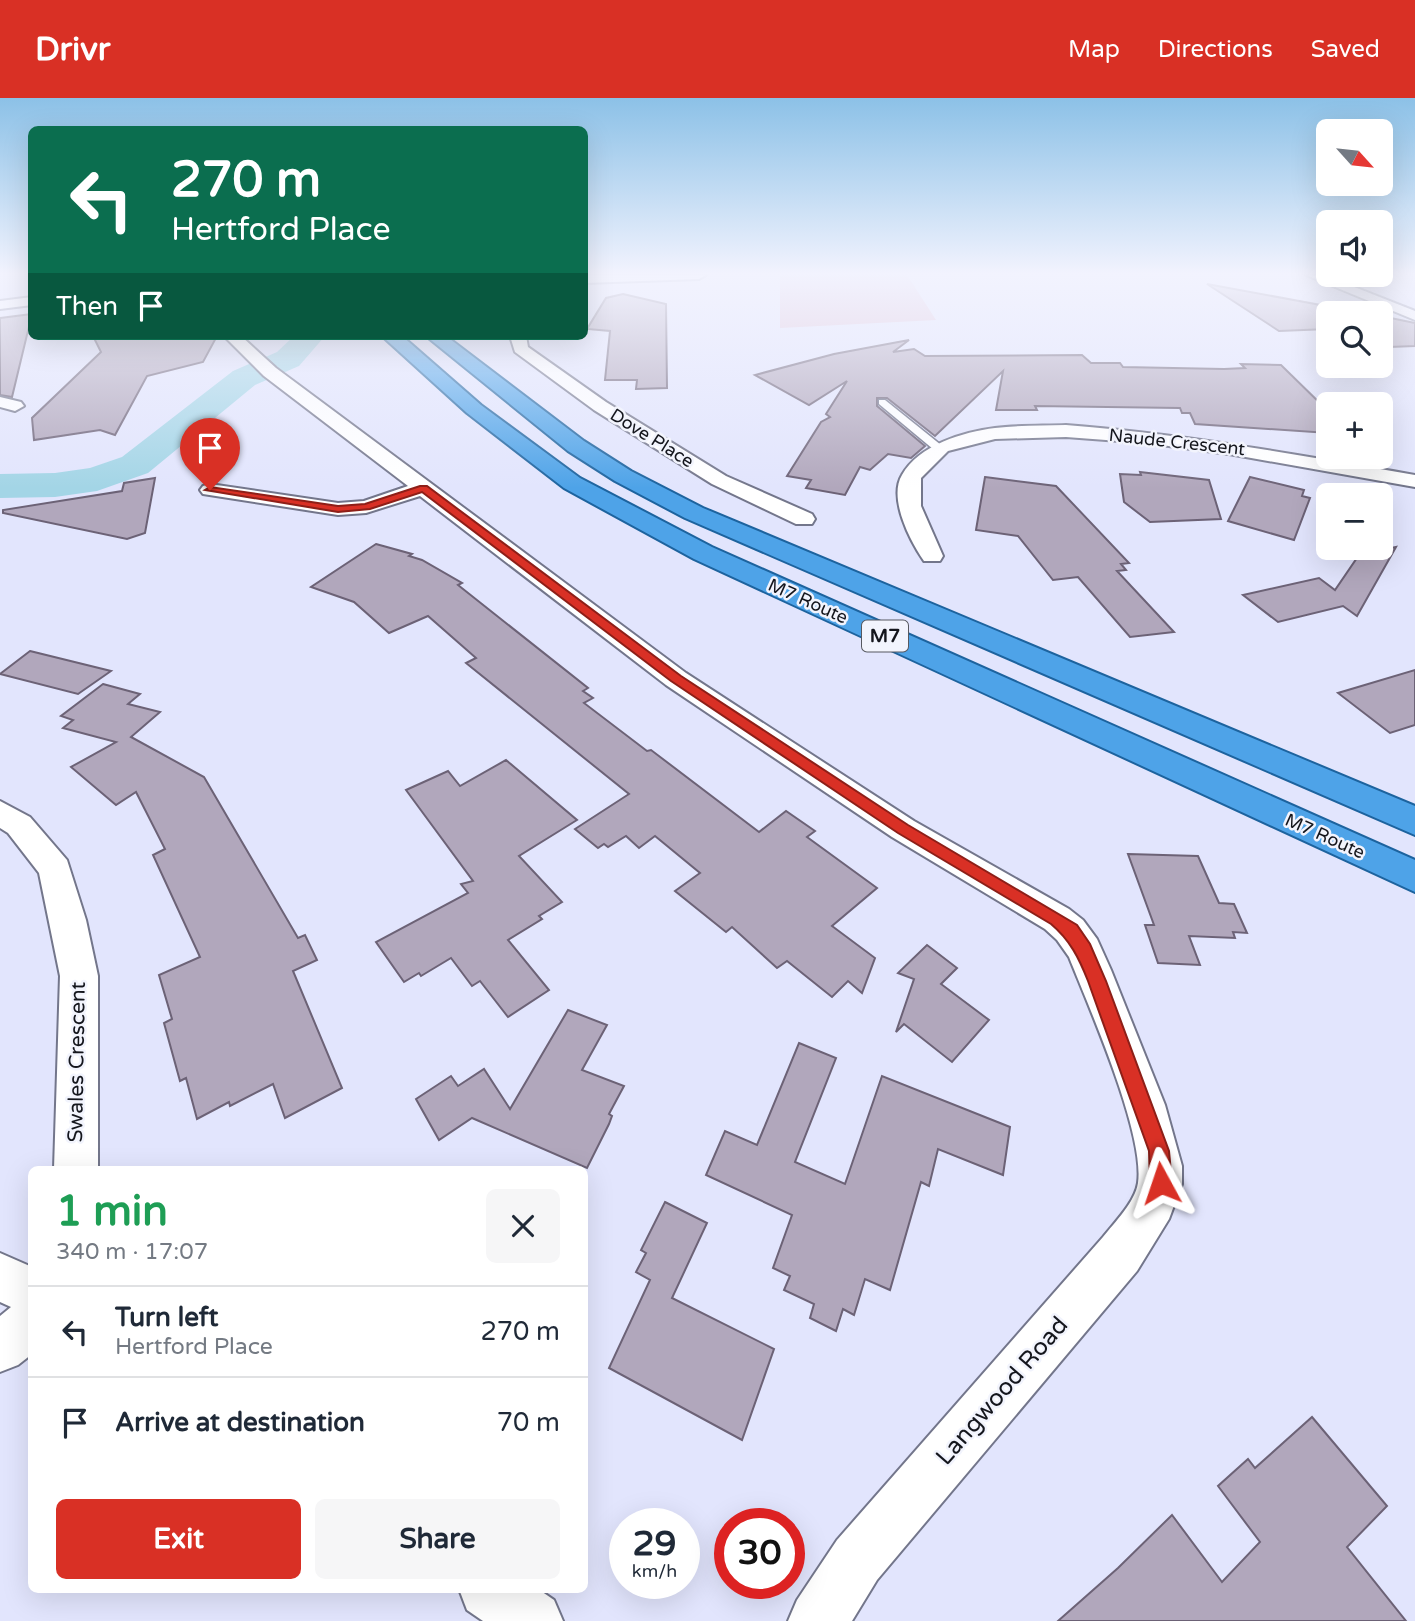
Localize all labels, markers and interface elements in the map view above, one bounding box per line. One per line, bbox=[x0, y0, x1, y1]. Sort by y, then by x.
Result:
text: Drivr bbox=[35, 30, 110, 69]
text: Map bbox=[1068, 35, 1120, 64]
text: Directions bbox=[1158, 35, 1273, 64]
text: Saved bbox=[1311, 35, 1380, 64]
north arrow bbox=[1316, 119, 1393, 196]
map controls bbox=[1316, 119, 1393, 560]
text: 270 m bbox=[171, 151, 321, 210]
icon: left bbox=[56, 154, 147, 245]
button: sound bbox=[1316, 210, 1393, 287]
text: Hertford Place bbox=[171, 211, 391, 249]
icon: arrive bbox=[132, 287, 170, 325]
text: Then bbox=[56, 291, 118, 322]
button: search bbox=[1316, 301, 1393, 378]
button: + bbox=[1316, 392, 1393, 469]
street label: Dove Place bbox=[606, 404, 698, 472]
pin bbox=[180, 418, 240, 490]
street label: Naude Crescent bbox=[1108, 424, 1246, 460]
icon: arrive bbox=[191, 429, 229, 467]
button: − bbox=[1316, 483, 1393, 560]
street label: M7 Route bbox=[765, 574, 851, 628]
road number: M7 bbox=[862, 621, 908, 652]
street label: M7 Route bbox=[1282, 809, 1368, 863]
street label: Swales Crescent bbox=[63, 981, 91, 1143]
position arrow bbox=[1124, 1146, 1198, 1220]
text: 1 min bbox=[56, 1186, 168, 1237]
button: close bbox=[486, 1189, 560, 1263]
text: 340 m · 17:07 bbox=[56, 1238, 208, 1266]
text: Turn left bbox=[115, 1302, 218, 1333]
street label: Langwood Road bbox=[930, 1311, 1074, 1471]
icon: left bbox=[56, 1313, 94, 1351]
text: 270 m bbox=[480, 1316, 560, 1347]
text: Hertford Place bbox=[115, 1333, 273, 1361]
icon: arrive bbox=[56, 1404, 94, 1442]
text: Arrive at destination bbox=[115, 1407, 365, 1438]
text: 70 m bbox=[497, 1407, 560, 1438]
button: Exit bbox=[56, 1499, 301, 1579]
button: Share bbox=[315, 1499, 560, 1579]
speed limit sign: 30 bbox=[714, 1508, 805, 1599]
text: 29 bbox=[633, 1523, 676, 1565]
text: km/h bbox=[632, 1560, 677, 1582]

